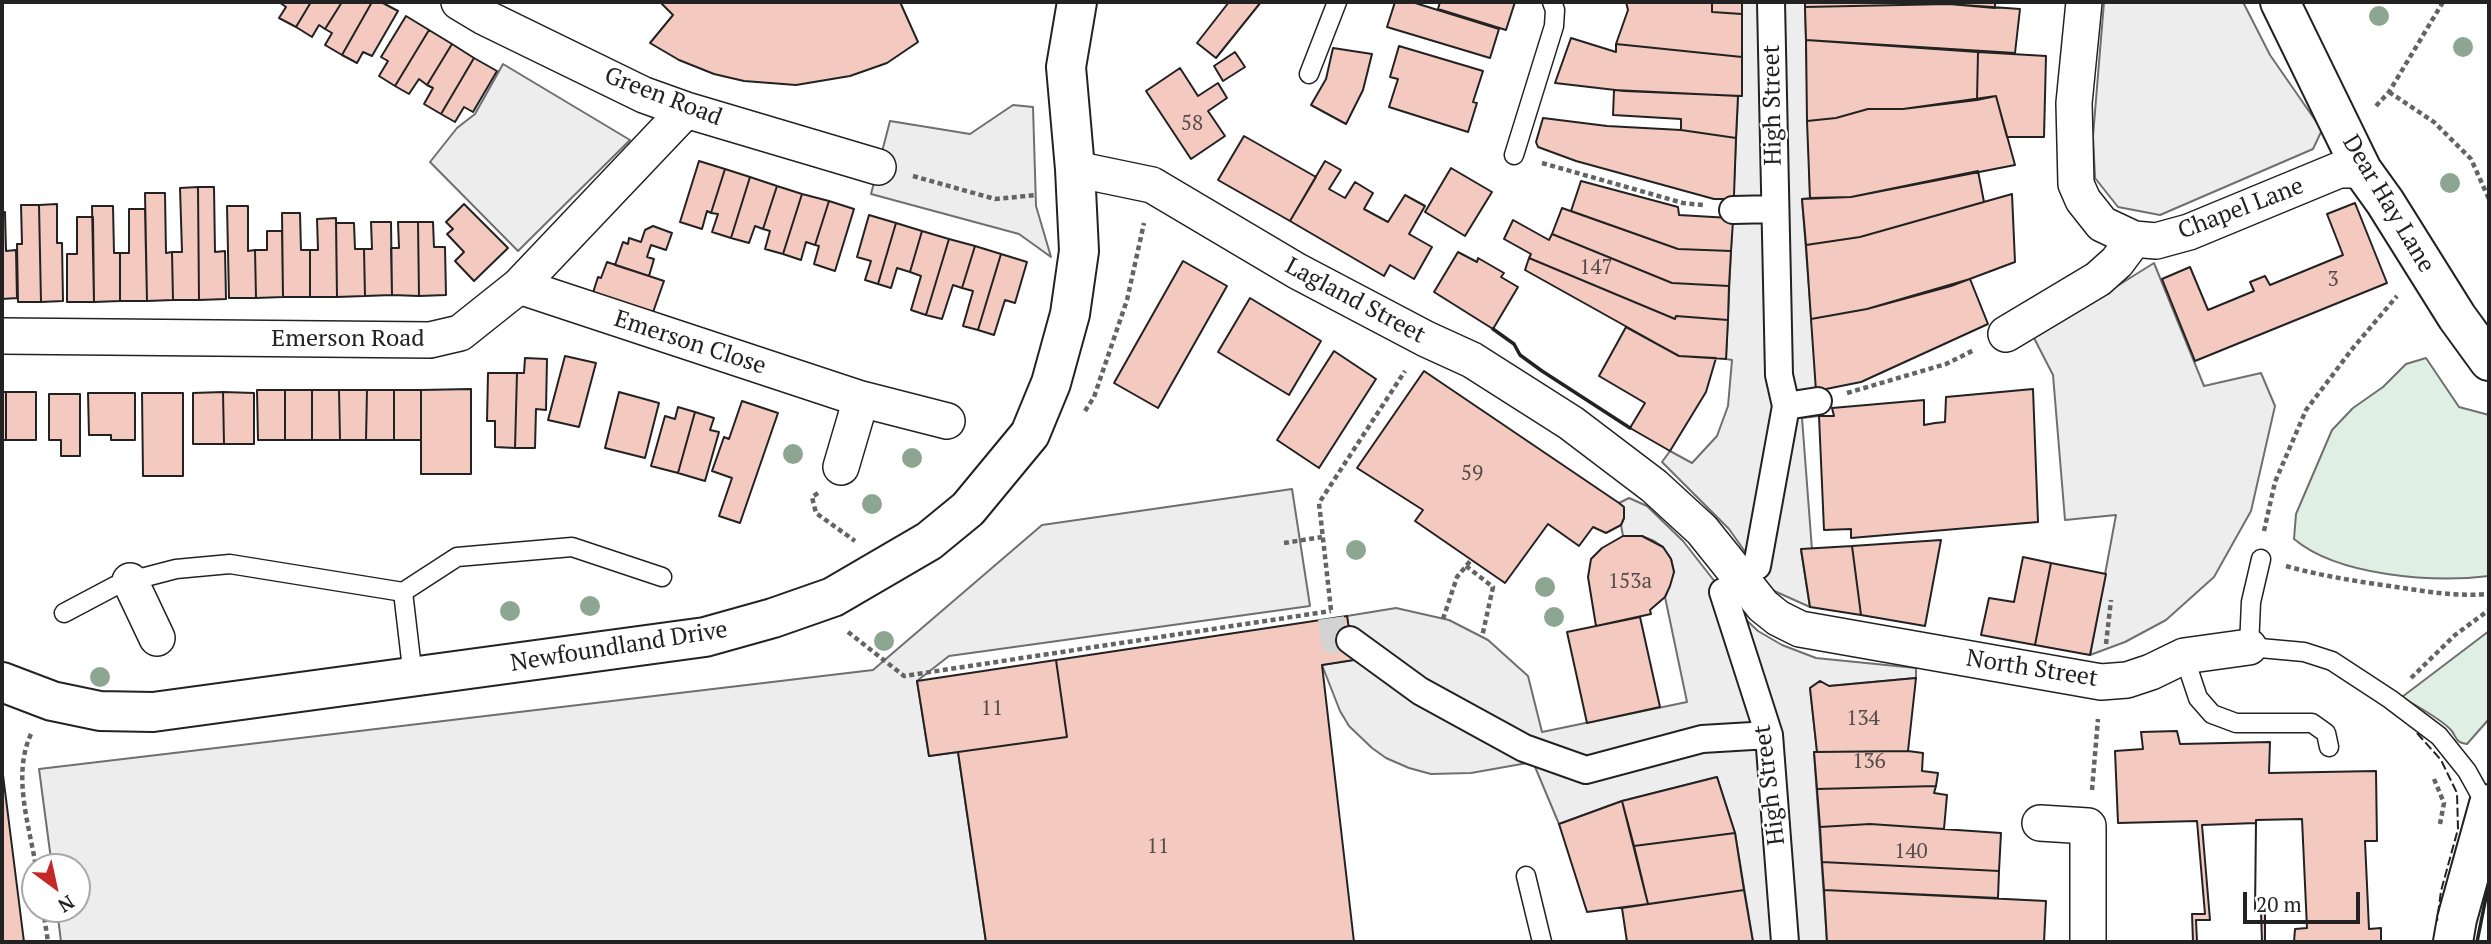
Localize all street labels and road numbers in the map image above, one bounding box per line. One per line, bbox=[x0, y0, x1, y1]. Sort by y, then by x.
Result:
street label: High Street bbox=[1758, 44, 1788, 166]
street label: Green Road bbox=[600, 61, 726, 133]
street label: Dear Hay Lane bbox=[2336, 130, 2440, 278]
street label: Chapel Lane bbox=[2174, 172, 2308, 246]
street label: Lagland Street bbox=[1280, 252, 1430, 350]
street label: Emerson Close bbox=[610, 305, 770, 381]
street label: Emerson Road bbox=[271, 325, 425, 353]
street label: Newfoundland Drive bbox=[508, 616, 730, 678]
street label: North Street bbox=[1964, 644, 2100, 694]
street label: High Street bbox=[1748, 723, 1792, 847]

